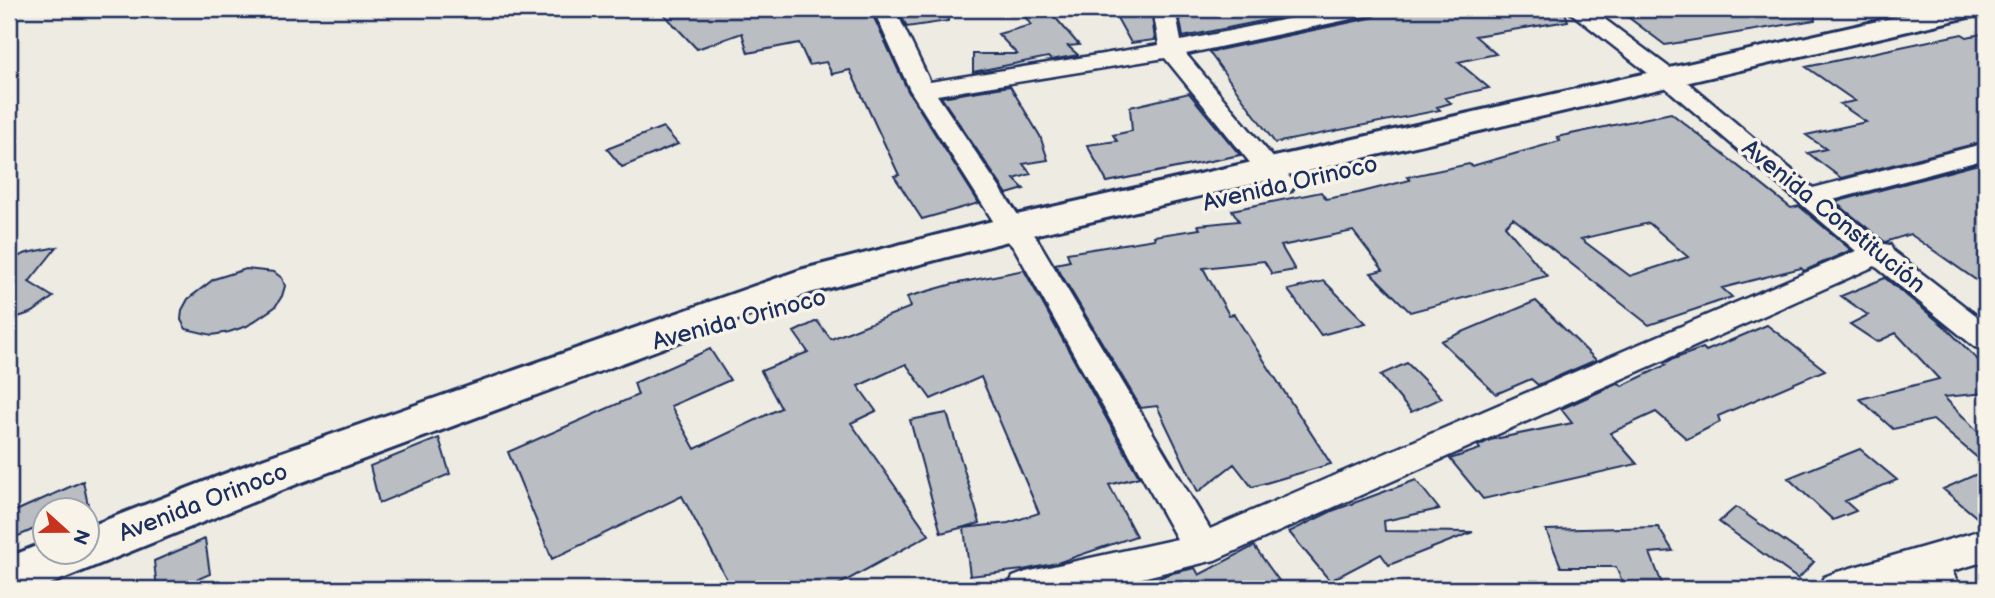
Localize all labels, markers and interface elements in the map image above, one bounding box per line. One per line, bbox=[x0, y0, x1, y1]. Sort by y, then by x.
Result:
street label: Avenida Constitución bbox=[1736, 133, 1931, 299]
street label: Avenida Orinoco bbox=[1200, 149, 1380, 218]
street label: Avenida Orinoco bbox=[649, 282, 829, 357]
street label: Avenida Orinoco bbox=[115, 457, 292, 548]
north arrow bbox=[32, 496, 102, 566]
text: N bbox=[67, 526, 94, 547]

